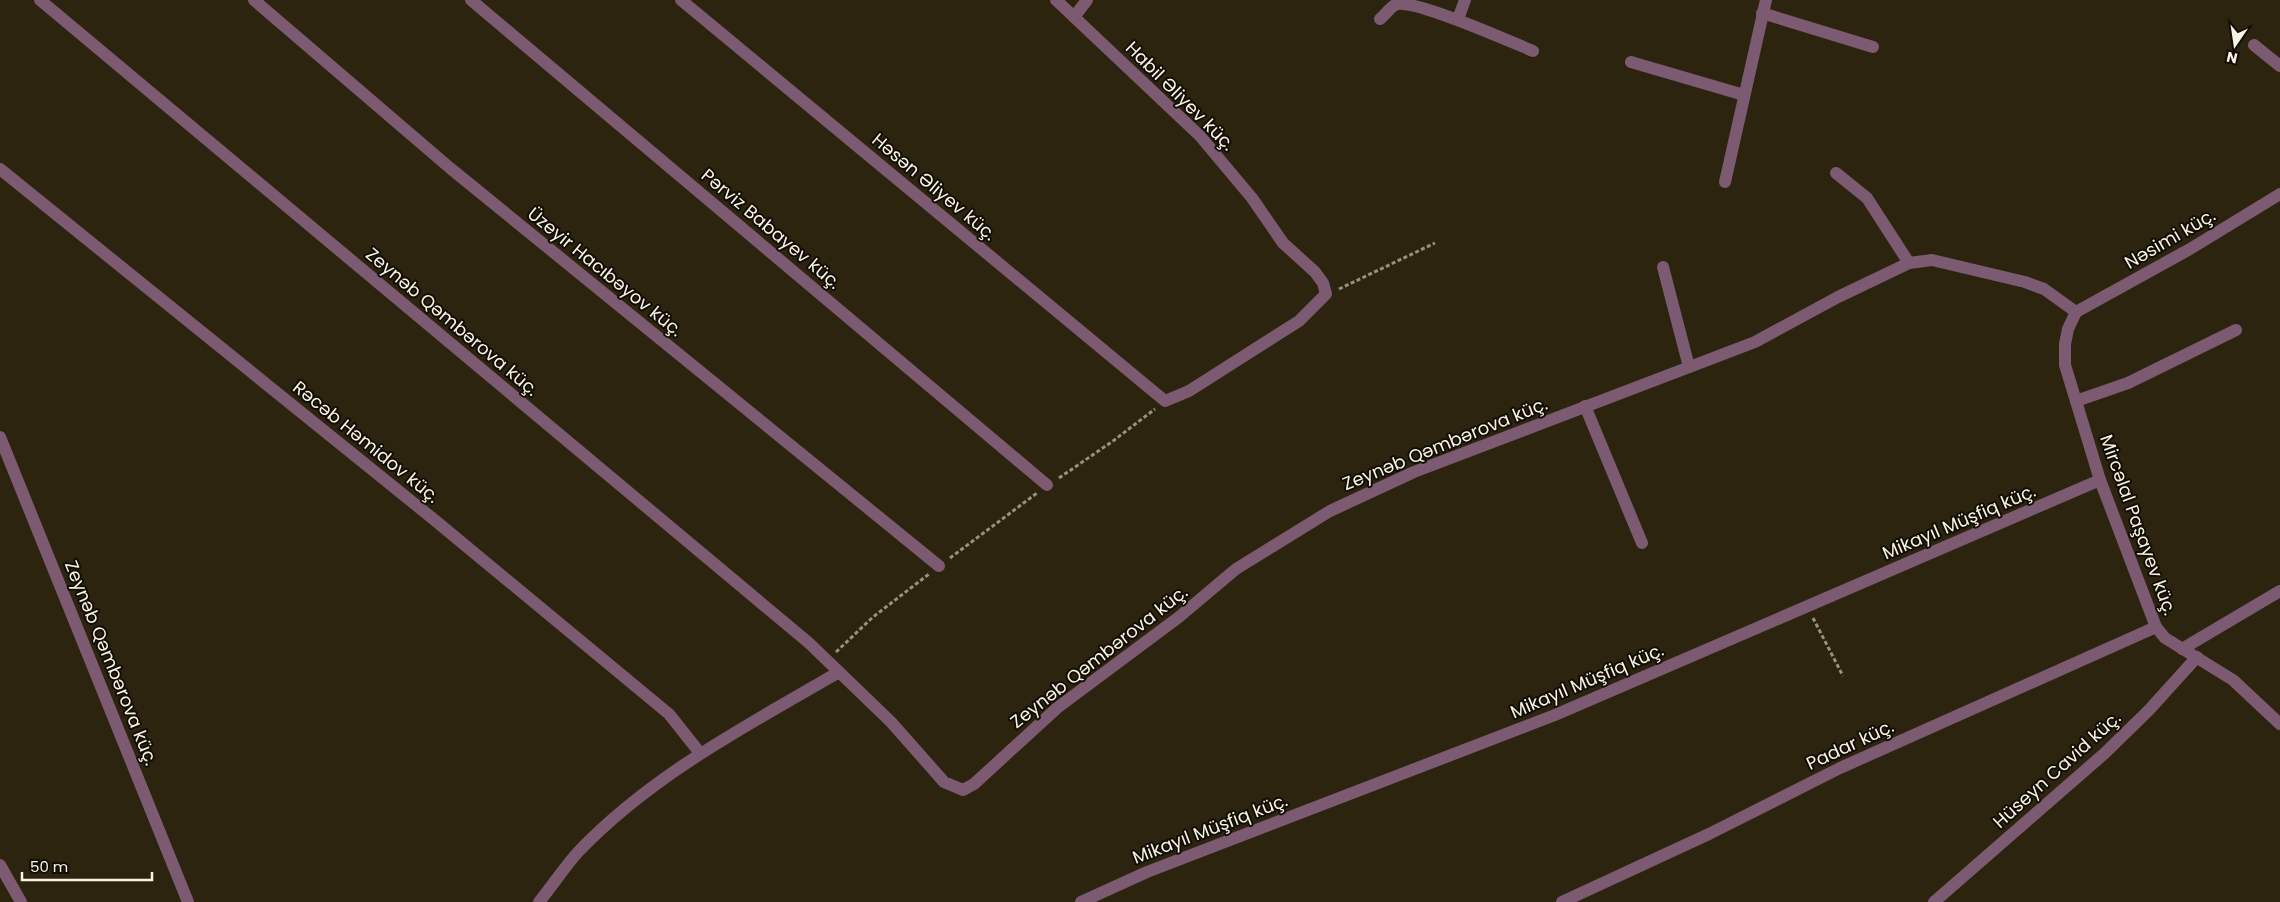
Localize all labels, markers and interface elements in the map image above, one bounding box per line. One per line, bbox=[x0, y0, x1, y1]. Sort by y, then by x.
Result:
north arrow bbox=[2210, 20, 2260, 70]
street label: Habil Əliyev küç. bbox=[1120, 35, 1241, 156]
text: N bbox=[2225, 47, 2239, 69]
street label: Həsən Əliyev küç. bbox=[867, 127, 1002, 246]
street label: Pərviz Babayev küç. bbox=[696, 163, 846, 294]
street label: Üzeyir Hacıbəyov küç. bbox=[522, 201, 688, 342]
street label: Nəsimi küç. bbox=[2120, 203, 2220, 275]
street label: Zeynəb Qəmbərova küç. bbox=[361, 242, 544, 401]
street label: Rəcəb Həmidov küç. bbox=[288, 375, 445, 509]
street label: Zeynəb Qəmbərova küç. bbox=[1339, 391, 1551, 496]
street label: Mircəlal Paşayev küç. bbox=[2094, 431, 2183, 619]
street label: Mikayıl Müşfiq küç. bbox=[1878, 478, 2039, 565]
street label: Zeynəb Qəmbərova küç. bbox=[59, 557, 164, 769]
street label: Zeynəb Qəmbərova küç. bbox=[1005, 579, 1193, 734]
street label: Mikayıl Müşfiq küç. bbox=[1506, 637, 1667, 724]
street label: Hüseyn Cavid küç. bbox=[1987, 705, 2126, 834]
street label: Padar küç. bbox=[1802, 713, 1898, 776]
street label: Mikayıl Müşfiq küç. bbox=[1129, 787, 1291, 870]
scale bar bbox=[22, 850, 152, 882]
text: 50 m bbox=[30, 856, 68, 877]

